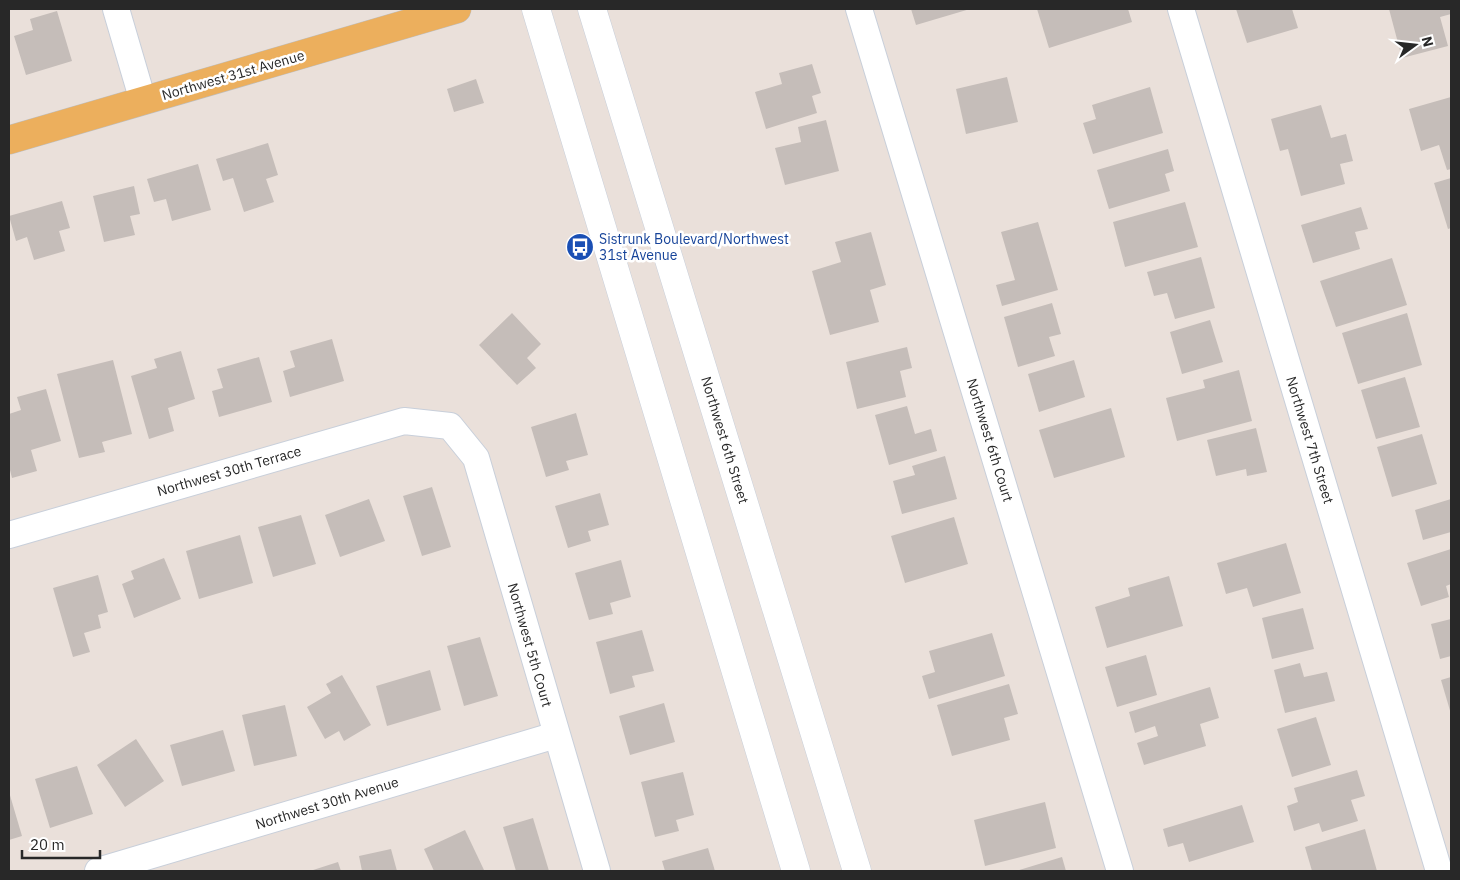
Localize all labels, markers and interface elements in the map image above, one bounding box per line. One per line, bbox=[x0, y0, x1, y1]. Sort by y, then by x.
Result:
north arrow bbox=[1390, 20, 1440, 70]
text: N bbox=[1418, 34, 1438, 49]
street label: Northwest 31st Avenue bbox=[160, 46, 307, 104]
place label: Sistrunk Boulevard/Northwest 31st Avenue bbox=[599, 230, 789, 264]
bus stop icon: Sistrunk Boulevard/Northwest 31st Avenue bbox=[565, 232, 595, 262]
street label: Northwest 6th Street bbox=[697, 374, 753, 506]
street label: Northwest 7th Street bbox=[1282, 374, 1338, 506]
street label: Northwest 6th Court bbox=[963, 376, 1017, 504]
street label: Northwest 30th Terrace bbox=[155, 442, 303, 500]
street label: Northwest 5th Court bbox=[504, 581, 556, 709]
street label: Northwest 30th Avenue bbox=[253, 773, 401, 833]
scale bar bbox=[22, 828, 100, 860]
text: 20 m bbox=[30, 835, 65, 854]

